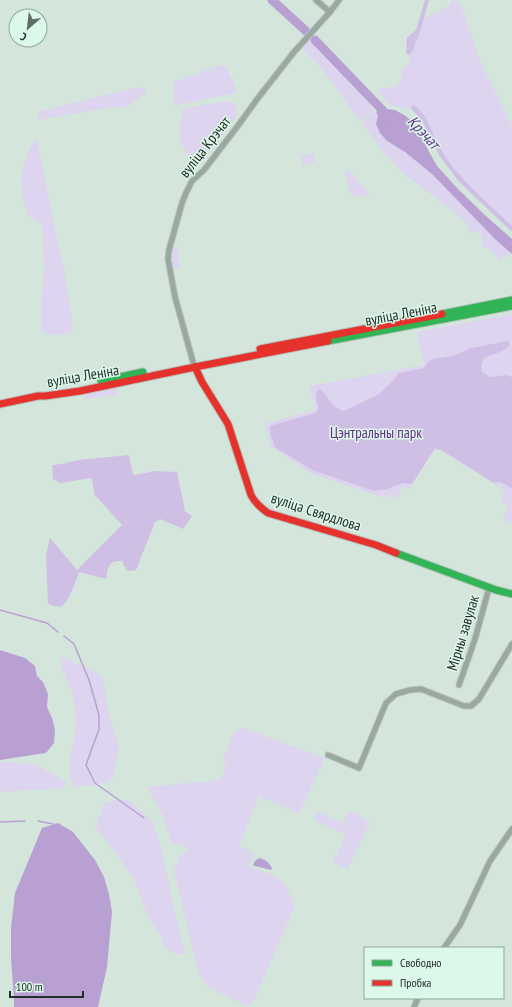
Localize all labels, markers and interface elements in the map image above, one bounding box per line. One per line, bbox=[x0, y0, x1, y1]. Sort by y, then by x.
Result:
north arrow bbox=[8, 8, 48, 48]
text: С bbox=[18, 29, 29, 44]
water label: Крэчат bbox=[404, 111, 446, 155]
street label: вуліца Крэчат bbox=[175, 112, 235, 181]
street label: вуліца Леніна bbox=[363, 297, 438, 330]
street label: вуліца Леніна bbox=[45, 360, 120, 391]
park label: Цэнтральны парк bbox=[330, 423, 422, 442]
street label: вуліца Свярдлова bbox=[269, 488, 364, 535]
street label: Мірны завулак bbox=[442, 593, 483, 673]
legend bbox=[364, 947, 504, 999]
text: Свободно bbox=[400, 955, 442, 970]
scale bar bbox=[10, 973, 83, 999]
text: Пробка bbox=[400, 975, 432, 990]
text: 100 m bbox=[16, 979, 43, 994]

